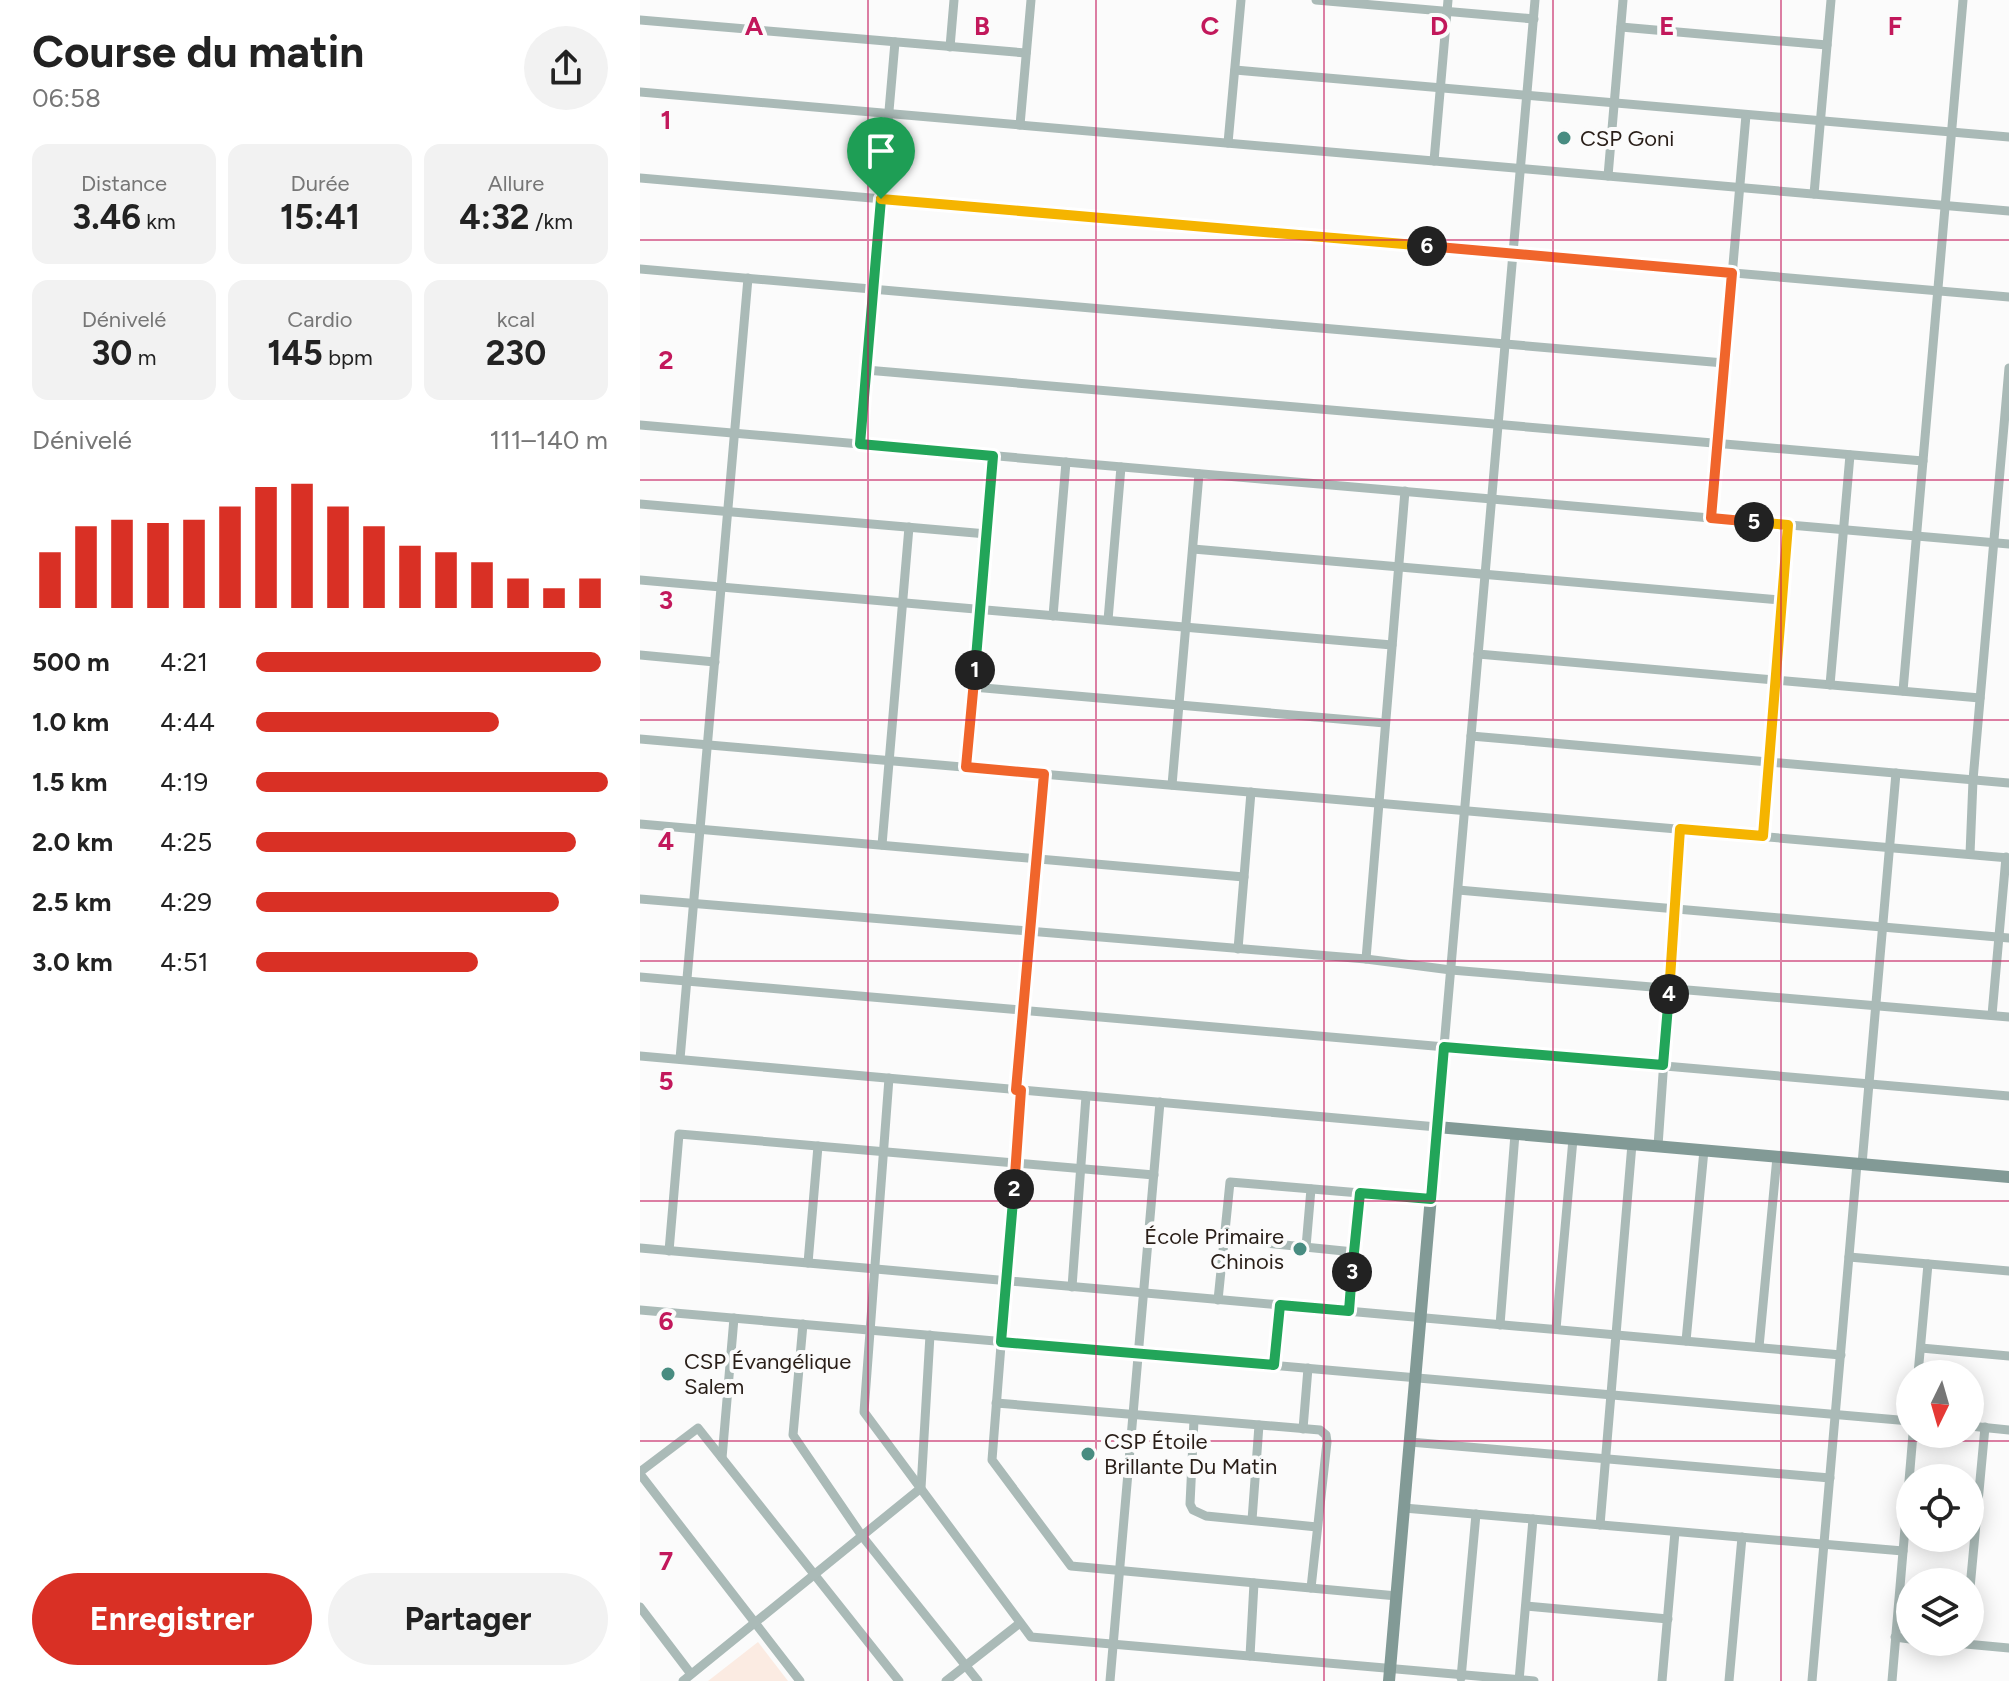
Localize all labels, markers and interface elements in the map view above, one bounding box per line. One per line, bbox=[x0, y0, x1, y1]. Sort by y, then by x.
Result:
text: A bbox=[745, 10, 764, 42]
text: B bbox=[974, 10, 990, 42]
text: C bbox=[1201, 10, 1220, 42]
text: D bbox=[1430, 10, 1448, 42]
text: E bbox=[1659, 10, 1675, 42]
text: F bbox=[1888, 10, 1902, 42]
text: Course du matin bbox=[32, 25, 364, 78]
button: share bbox=[524, 26, 608, 110]
text: 06:58 bbox=[32, 82, 101, 114]
text: 1 bbox=[661, 104, 671, 136]
pin bbox=[847, 117, 915, 199]
place label: CSP Goni bbox=[1580, 125, 1674, 152]
icon: arrive bbox=[859, 129, 903, 173]
marker: CSP Goni bbox=[1555, 129, 1573, 147]
text: Distance bbox=[81, 170, 167, 197]
text: Durée bbox=[291, 170, 349, 197]
text: Allure bbox=[488, 170, 544, 197]
text: 3.46 bbox=[72, 197, 141, 238]
text: 15:41 bbox=[280, 197, 360, 238]
text: 4:32 bbox=[459, 197, 529, 238]
text: km bbox=[141, 208, 176, 235]
text: /km bbox=[529, 208, 573, 235]
pin: 6 bbox=[1407, 226, 1447, 266]
text: 6 bbox=[1421, 232, 1433, 259]
text: Dénivelé bbox=[82, 306, 166, 333]
text: Cardio bbox=[287, 306, 353, 333]
text: kcal bbox=[497, 306, 535, 333]
text: 30 bbox=[91, 333, 132, 374]
text: 145 bbox=[267, 333, 323, 374]
text: 230 bbox=[486, 333, 546, 374]
text: m bbox=[132, 344, 157, 371]
text: bpm bbox=[323, 344, 373, 371]
text: 2 bbox=[658, 344, 674, 376]
text: Dénivelé bbox=[32, 424, 132, 456]
text: 111–140 m bbox=[489, 424, 608, 456]
pin: 5 bbox=[1734, 502, 1774, 542]
text: 5 bbox=[1748, 508, 1760, 535]
text: 3 bbox=[659, 584, 673, 616]
text: 500 m bbox=[32, 646, 110, 678]
text: 4:21 bbox=[160, 646, 208, 678]
pin: 1 bbox=[955, 650, 995, 690]
text: 1 bbox=[970, 656, 980, 683]
text: 1.0 km bbox=[32, 706, 109, 738]
text: 4:44 bbox=[160, 706, 215, 738]
text: 1.5 km bbox=[32, 766, 107, 798]
text: 4:19 bbox=[160, 766, 208, 798]
text: 4 bbox=[658, 825, 674, 857]
text: 2.0 km bbox=[32, 826, 113, 858]
text: 4:25 bbox=[160, 826, 212, 858]
text: 2.5 km bbox=[32, 886, 111, 918]
text: 4:29 bbox=[160, 886, 212, 918]
text: 3.0 km bbox=[32, 946, 113, 978]
text: 4:51 bbox=[160, 946, 208, 978]
pin: 4 bbox=[1649, 974, 1689, 1014]
text: 4 bbox=[1662, 980, 1676, 1007]
text: 5 bbox=[658, 1065, 674, 1097]
pin: 2 bbox=[994, 1169, 1034, 1209]
text: 2 bbox=[1008, 1175, 1020, 1202]
place label: École Primaire Chinois bbox=[1144, 1223, 1284, 1275]
marker: École Primaire Chinois bbox=[1291, 1240, 1309, 1258]
pin: 3 bbox=[1332, 1252, 1372, 1292]
text: 3 bbox=[1346, 1258, 1358, 1285]
text: 6 bbox=[658, 1305, 674, 1337]
place label: CSP Évangélique Salem bbox=[684, 1348, 851, 1400]
north arrow bbox=[1896, 1360, 1984, 1448]
map controls bbox=[1896, 1360, 1984, 1656]
marker: CSP Évangélique Salem bbox=[659, 1365, 677, 1383]
place label: CSP Étoile Brillante Du Matin bbox=[1104, 1428, 1277, 1480]
marker: CSP Étoile Brillante Du Matin bbox=[1079, 1445, 1097, 1463]
button: locate bbox=[1896, 1464, 1984, 1552]
text: 7 bbox=[659, 1545, 673, 1577]
button: layers bbox=[1896, 1568, 1984, 1656]
button: Enregistrer bbox=[32, 1573, 312, 1665]
button: Partager bbox=[328, 1573, 608, 1665]

